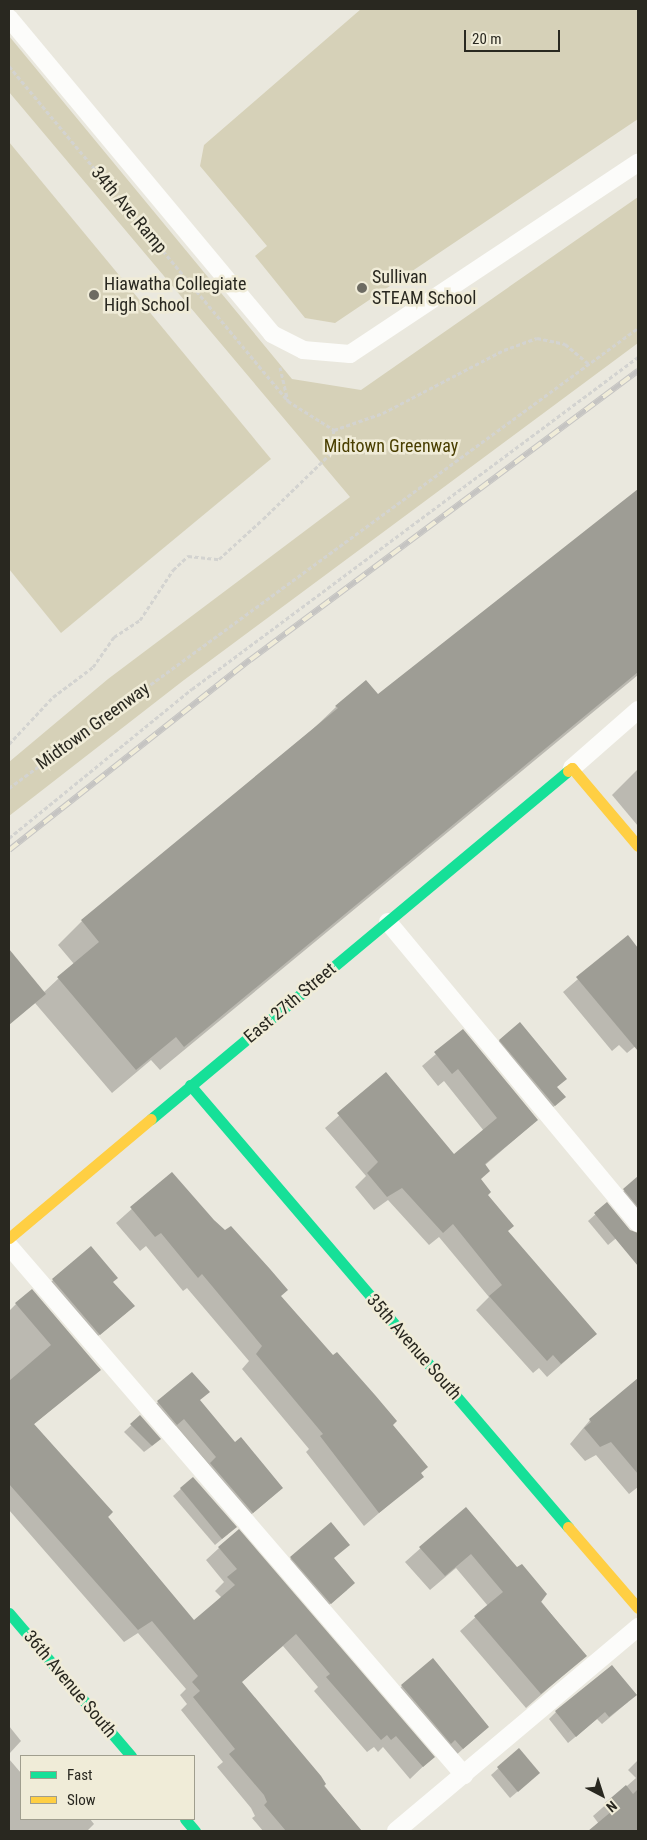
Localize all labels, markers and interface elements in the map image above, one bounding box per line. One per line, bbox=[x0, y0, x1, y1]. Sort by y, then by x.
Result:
scale bar bbox=[467, 20, 563, 52]
text: 20 m bbox=[472, 30, 502, 48]
street label: 34th Ave Ramp bbox=[86, 162, 172, 258]
place label: Sullivan STEAM School bbox=[372, 267, 476, 310]
place label: Hiawatha Collegiate High School bbox=[104, 274, 246, 316]
marker: Sullivan STEAM School bbox=[356, 282, 368, 294]
marker: Hiawatha Collegiate High School bbox=[88, 289, 100, 301]
park label: Midtown Greenway bbox=[324, 435, 458, 457]
street label: Midtown Greenway bbox=[32, 678, 154, 774]
street label: East 27th Street bbox=[240, 958, 340, 1048]
street label: 35th Avenue South bbox=[362, 1290, 466, 1404]
street label: 36th Avenue South bbox=[19, 1626, 121, 1742]
legend bbox=[20, 1755, 195, 1820]
text: Fast bbox=[67, 1766, 92, 1784]
north arrow bbox=[577, 1770, 627, 1820]
text: Slow bbox=[67, 1791, 96, 1809]
text: N bbox=[603, 1798, 620, 1815]

